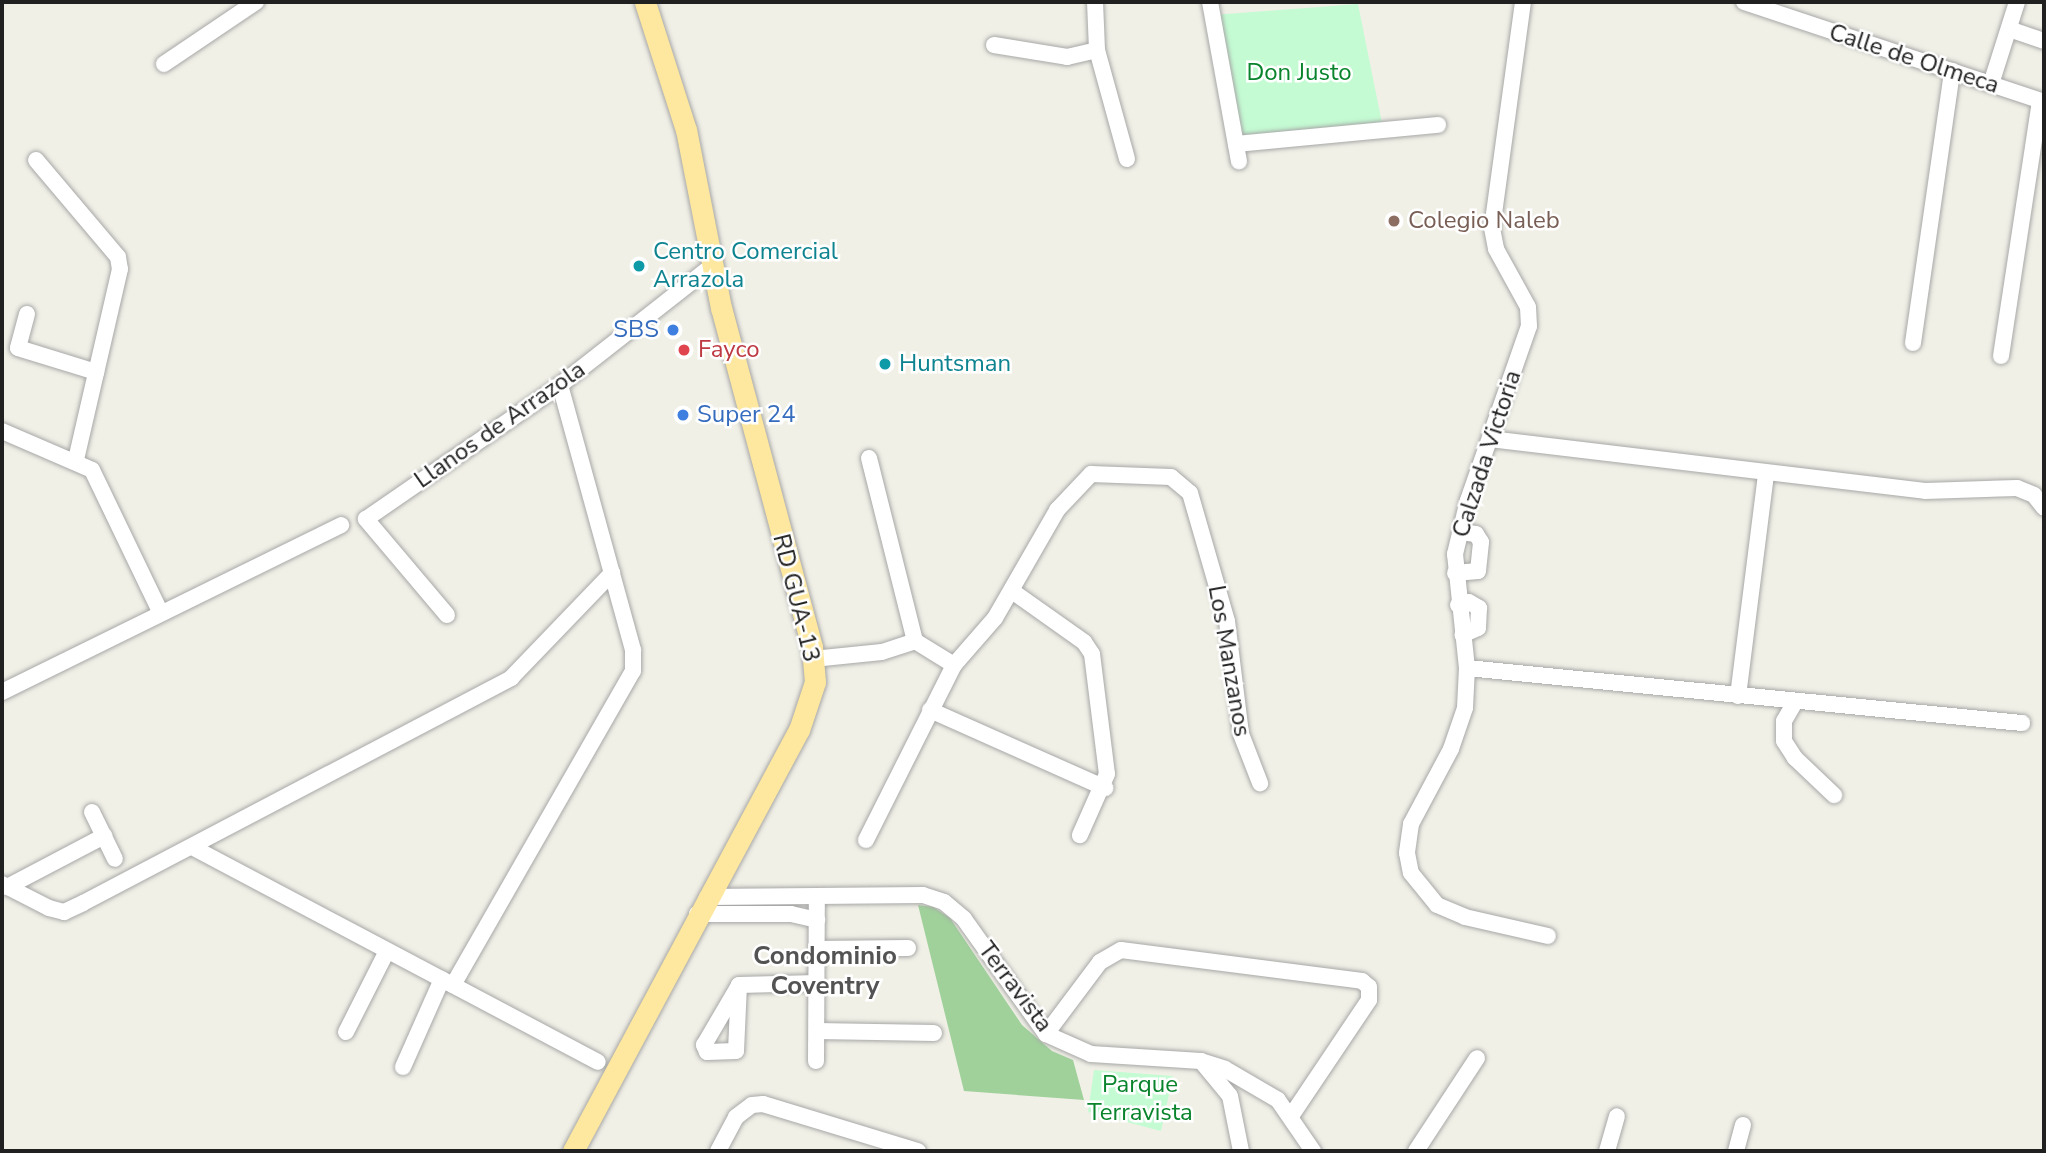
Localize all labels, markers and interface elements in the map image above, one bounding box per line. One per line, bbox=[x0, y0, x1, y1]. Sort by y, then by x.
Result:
street label: Calle de Olmeca bbox=[1825, 18, 2003, 100]
park label: Don Justo bbox=[1246, 59, 1352, 87]
place label: Colegio Naleb bbox=[1408, 207, 1560, 235]
marker: Colegio Naleb bbox=[1386, 213, 1402, 229]
place label: Centro Comercial Arrazola bbox=[653, 238, 838, 294]
marker: Centro Comercial Arrazola bbox=[631, 258, 647, 274]
place label: SBS bbox=[613, 316, 659, 344]
marker: SBS bbox=[665, 322, 681, 338]
place label: Fayco bbox=[698, 336, 760, 364]
marker: Fayco bbox=[676, 342, 692, 358]
place label: Huntsman bbox=[899, 350, 1011, 378]
street label: Llanos de Arrazola bbox=[409, 355, 591, 495]
marker: Huntsman bbox=[877, 356, 893, 372]
street label: Calzada Victoria bbox=[1446, 367, 1528, 541]
place label: Super 24 bbox=[697, 401, 796, 429]
marker: Super 24 bbox=[675, 407, 691, 423]
street label: RD GUA-13 bbox=[766, 531, 826, 665]
street label: Los Manzanos bbox=[1202, 583, 1256, 739]
street label: Terravista bbox=[972, 936, 1058, 1038]
district label: Condominio Coventry bbox=[753, 940, 897, 1002]
park label: Parque Terravista bbox=[1087, 1071, 1193, 1127]

